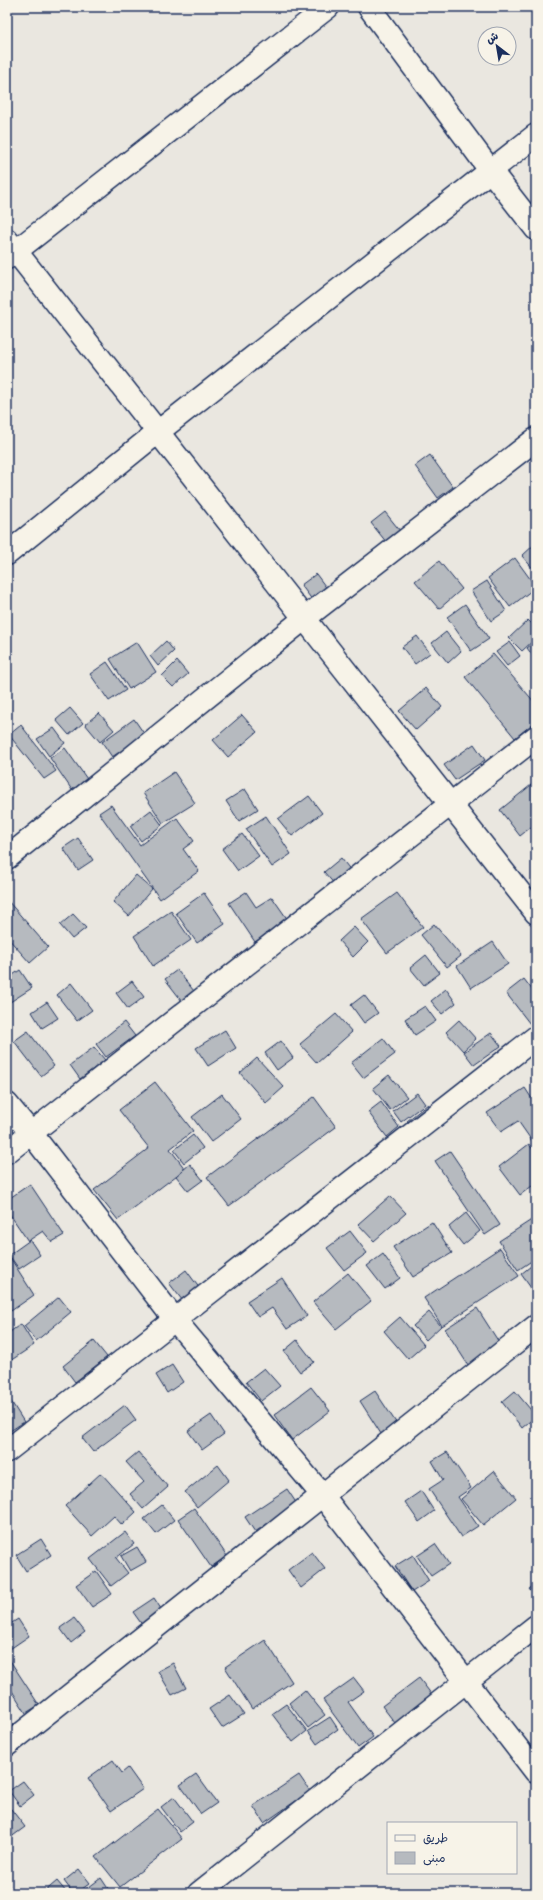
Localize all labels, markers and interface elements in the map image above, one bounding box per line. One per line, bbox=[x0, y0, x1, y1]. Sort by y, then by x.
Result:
north arrow bbox=[477, 26, 517, 66]
text: ش bbox=[483, 28, 501, 47]
legend bbox=[387, 1822, 517, 1874]
text: طريق bbox=[423, 1830, 448, 1847]
text: مبنى bbox=[423, 1850, 446, 1867]

